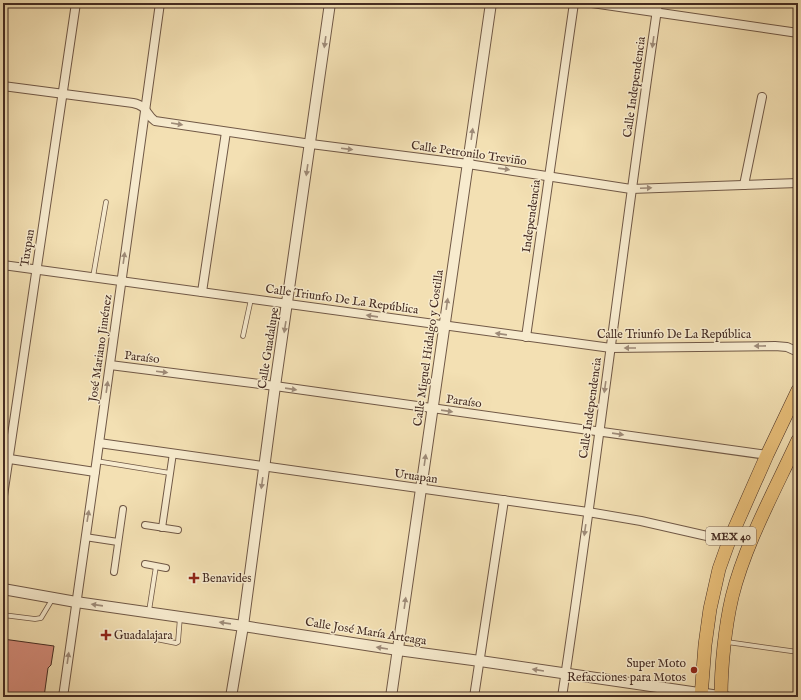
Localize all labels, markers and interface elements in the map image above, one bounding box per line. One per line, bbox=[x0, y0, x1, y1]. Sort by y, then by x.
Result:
street label: Calle Independencia bbox=[620, 35, 650, 139]
one-way arrow bbox=[322, 36, 328, 48]
one-way arrow bbox=[650, 36, 656, 48]
one-way arrow bbox=[171, 121, 183, 127]
one-way arrow bbox=[469, 128, 475, 140]
street label: Calle Petronilo Treviño bbox=[410, 138, 528, 169]
one-way arrow bbox=[341, 146, 353, 152]
one-way arrow bbox=[304, 164, 310, 176]
one-way arrow bbox=[498, 166, 510, 172]
street label: Independencia bbox=[519, 178, 545, 254]
one-way arrow bbox=[640, 185, 653, 191]
street label: Tuxpan bbox=[17, 228, 39, 268]
one-way arrow bbox=[121, 252, 127, 264]
street label: Calle Miguel Hidalgo y Costilla bbox=[410, 268, 447, 427]
street label: Calle Triunfo De La República bbox=[264, 281, 420, 319]
street label: José Mariano Jiménez bbox=[85, 293, 117, 405]
one-way arrow bbox=[444, 298, 450, 310]
street label: Calle Guadalupe bbox=[255, 306, 283, 390]
one-way arrow bbox=[366, 312, 379, 319]
one-way arrow bbox=[282, 321, 288, 333]
street label: Calle Triunfo De La República bbox=[597, 327, 752, 343]
one-way arrow bbox=[495, 331, 507, 337]
one-way arrow bbox=[753, 343, 766, 349]
one-way arrow bbox=[623, 345, 636, 351]
street label: Paraíso bbox=[123, 348, 161, 367]
street label: Calle Independencia bbox=[576, 356, 606, 460]
one-way arrow bbox=[156, 369, 168, 375]
one-way arrow bbox=[103, 381, 110, 393]
one-way arrow bbox=[602, 381, 608, 393]
one-way arrow bbox=[285, 386, 297, 392]
street label: Paraíso bbox=[445, 392, 483, 411]
one-way arrow bbox=[441, 407, 454, 414]
one-way arrow bbox=[612, 431, 624, 437]
one-way arrow bbox=[422, 454, 428, 466]
street label: Uruapan bbox=[393, 466, 439, 488]
one-way arrow bbox=[259, 477, 265, 489]
one-way arrow bbox=[85, 510, 91, 522]
one-way arrow bbox=[582, 524, 588, 536]
road number: MEX 40 bbox=[706, 527, 756, 545]
place label: Benavides bbox=[202, 571, 252, 586]
marker: Benavides bbox=[189, 573, 199, 583]
one-way arrow bbox=[402, 597, 408, 609]
one-way arrow bbox=[91, 602, 103, 608]
street label: Calle José María Arteaga bbox=[304, 614, 428, 650]
one-way arrow bbox=[219, 620, 231, 626]
place label: Guadalajara bbox=[114, 628, 173, 643]
marker: Guadalajara bbox=[101, 630, 111, 640]
one-way arrow bbox=[375, 644, 388, 650]
one-way arrow bbox=[65, 652, 71, 664]
place label: Super Moto Refacciones para Motos bbox=[567, 656, 687, 686]
marker: Super Moto Refacciones para Motos bbox=[689, 665, 699, 675]
one-way arrow bbox=[532, 666, 544, 672]

